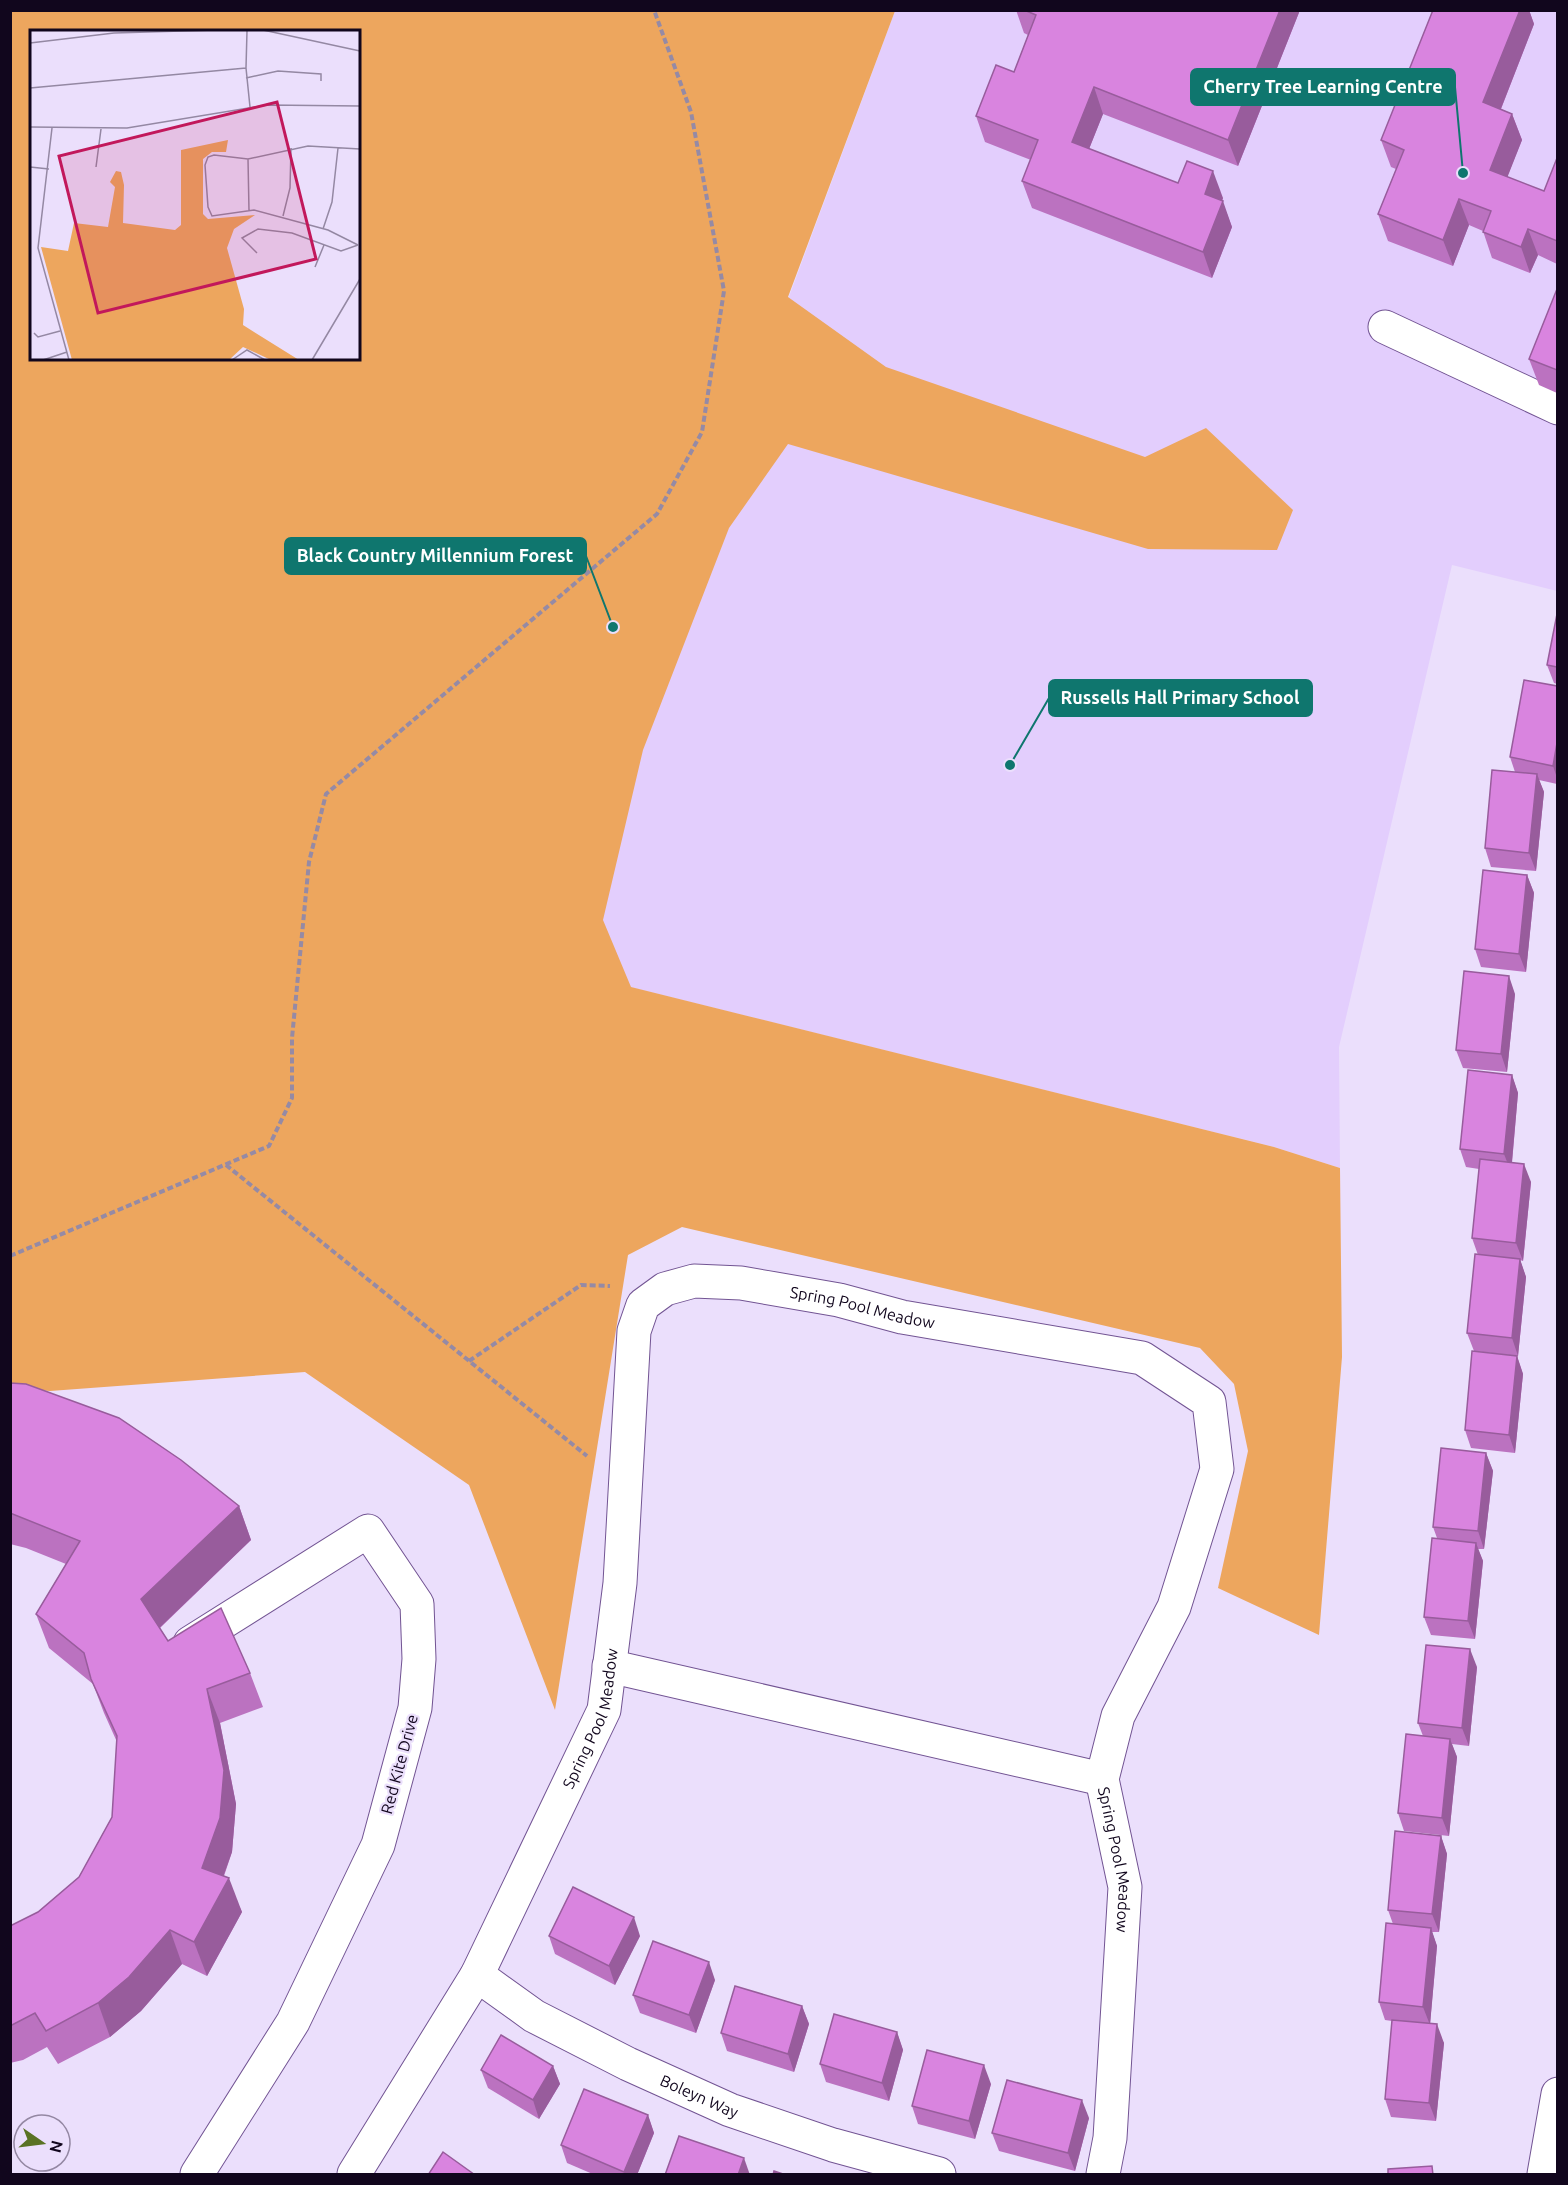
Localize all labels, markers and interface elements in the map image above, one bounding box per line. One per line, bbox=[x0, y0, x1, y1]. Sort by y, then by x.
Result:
inset map bbox=[30, 30, 360, 360]
callout: Cherry Tree Learning Centre bbox=[1191, 69, 1455, 105]
text: Cherry Tree Learning Centre bbox=[1203, 76, 1443, 96]
callout: Black Country Millennium Forest bbox=[285, 538, 586, 574]
text: Black Country Millennium Forest bbox=[297, 545, 574, 565]
callout: Russells Hall Primary School bbox=[1049, 680, 1312, 716]
text: Russells Hall Primary School bbox=[1061, 687, 1300, 707]
street label: Spring Pool Meadow bbox=[789, 1283, 937, 1332]
street label: Spring Pool Meadow bbox=[559, 1647, 621, 1791]
street label: Red Kite Drive bbox=[377, 1712, 421, 1816]
street label: Spring Pool Meadow bbox=[1095, 1785, 1134, 1934]
street label: Boleyn Way bbox=[658, 2071, 741, 2121]
north arrow bbox=[12, 2113, 72, 2173]
text: N bbox=[46, 2139, 67, 2155]

